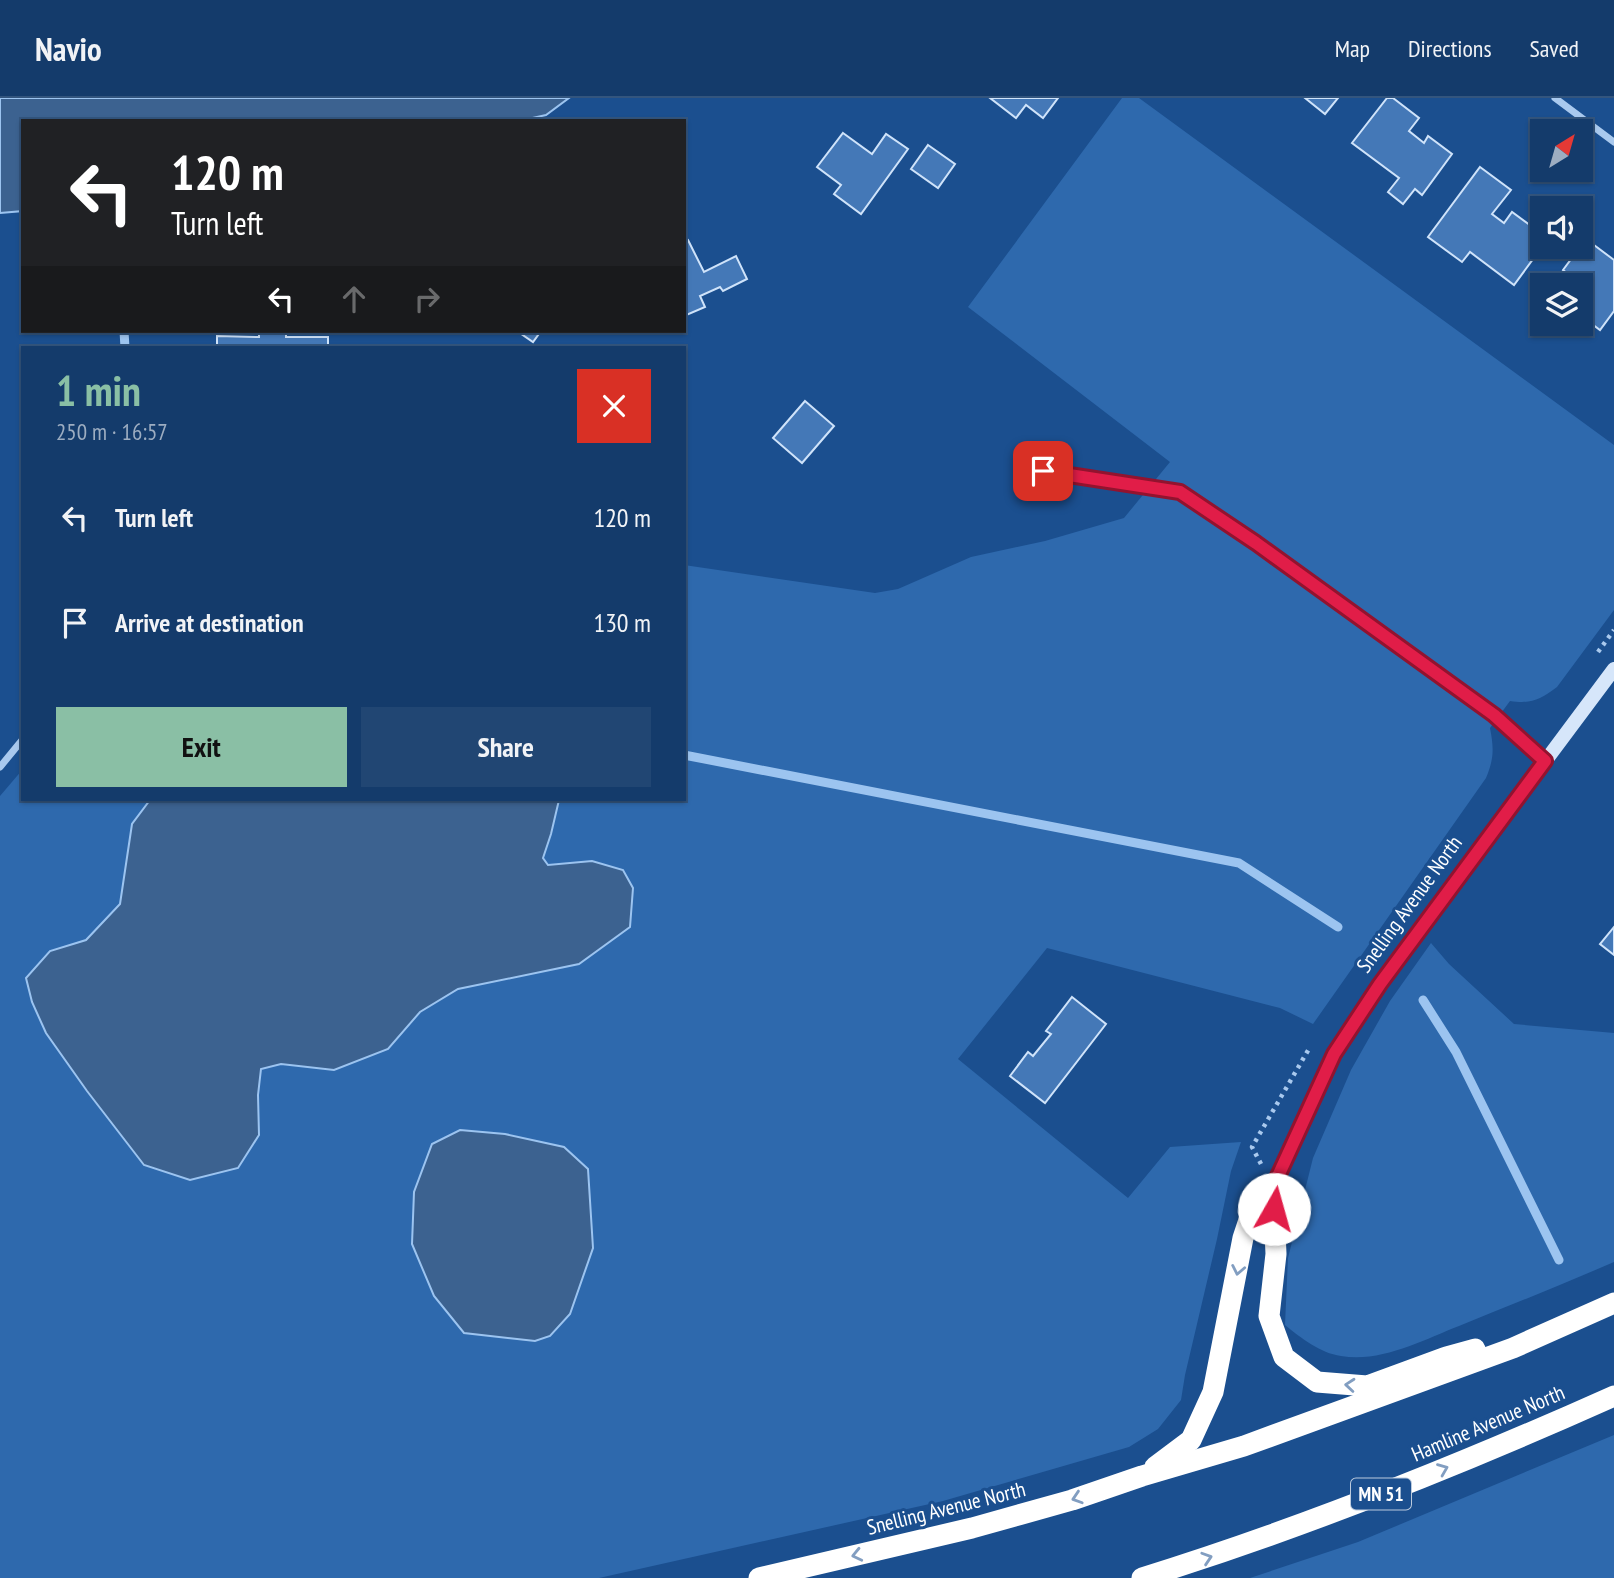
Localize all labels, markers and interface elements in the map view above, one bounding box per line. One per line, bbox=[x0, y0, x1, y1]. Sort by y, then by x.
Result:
text: Navio bbox=[35, 27, 102, 70]
text: Map bbox=[1335, 33, 1370, 64]
text: Directions bbox=[1408, 33, 1492, 64]
text: Saved bbox=[1530, 33, 1579, 64]
north arrow bbox=[1530, 119, 1592, 182]
map controls bbox=[1530, 119, 1593, 336]
text: 120 m bbox=[171, 140, 284, 204]
icon: left bbox=[56, 147, 147, 238]
button: sound bbox=[1530, 196, 1593, 259]
text: Turn left bbox=[171, 202, 263, 244]
button: layers bbox=[1530, 273, 1593, 336]
icon: left bbox=[262, 280, 300, 318]
icon: ahead bbox=[335, 280, 373, 318]
icon: right bbox=[408, 280, 446, 318]
text: 1 min bbox=[56, 363, 141, 418]
button: close bbox=[577, 369, 651, 443]
text: 250 m · 16:57 bbox=[56, 417, 168, 446]
pin bbox=[1013, 441, 1073, 501]
icon: arrive bbox=[1024, 452, 1062, 490]
icon: left bbox=[56, 499, 94, 537]
text: Turn left bbox=[115, 501, 193, 534]
text: 120 m bbox=[593, 501, 651, 534]
icon: arrive bbox=[56, 604, 94, 642]
text: Arrive at destination bbox=[115, 606, 304, 639]
text: 130 m bbox=[593, 606, 651, 639]
button: Exit bbox=[56, 707, 347, 787]
button: Share bbox=[361, 707, 651, 787]
street label: Snelling Avenue North bbox=[1350, 830, 1468, 978]
position arrow bbox=[1237, 1172, 1311, 1246]
one-way arrow bbox=[1231, 1264, 1246, 1276]
one-way arrow bbox=[1344, 1378, 1355, 1393]
street label: Hamline Avenue North bbox=[1407, 1379, 1569, 1467]
one-way arrow bbox=[1436, 1463, 1448, 1477]
street label: Snelling Avenue North bbox=[864, 1475, 1028, 1541]
road number: MN 51 bbox=[1351, 1478, 1411, 1510]
one-way arrow bbox=[1072, 1490, 1084, 1504]
one-way arrow bbox=[851, 1547, 863, 1561]
one-way arrow bbox=[1201, 1551, 1213, 1566]

